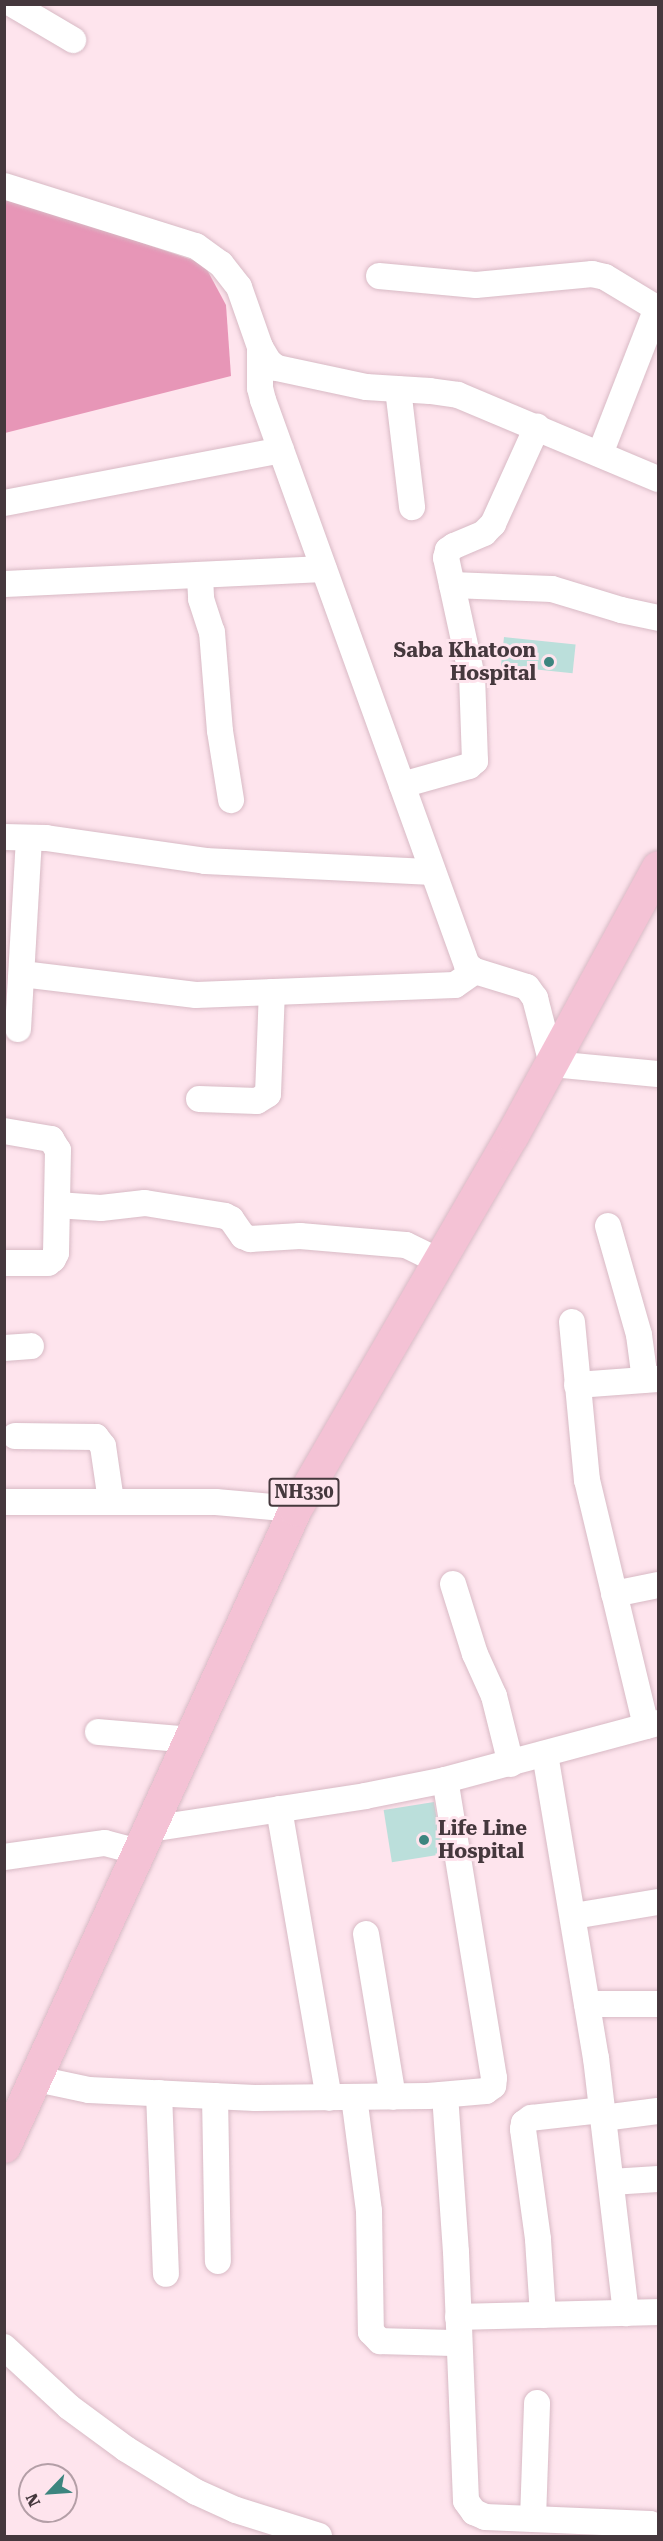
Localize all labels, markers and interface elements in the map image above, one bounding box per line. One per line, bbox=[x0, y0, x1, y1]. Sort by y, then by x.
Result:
place label: Saba Khatoon Hospital bbox=[394, 638, 536, 685]
marker: Saba Khatoon Hospital bbox=[540, 653, 558, 671]
road number: NH330 bbox=[268, 1477, 340, 1507]
place label: Life Line Hospital bbox=[438, 1816, 527, 1863]
marker: Life Line Hospital bbox=[415, 1831, 433, 1849]
north arrow bbox=[18, 2463, 78, 2523]
text: N bbox=[22, 2490, 44, 2510]

